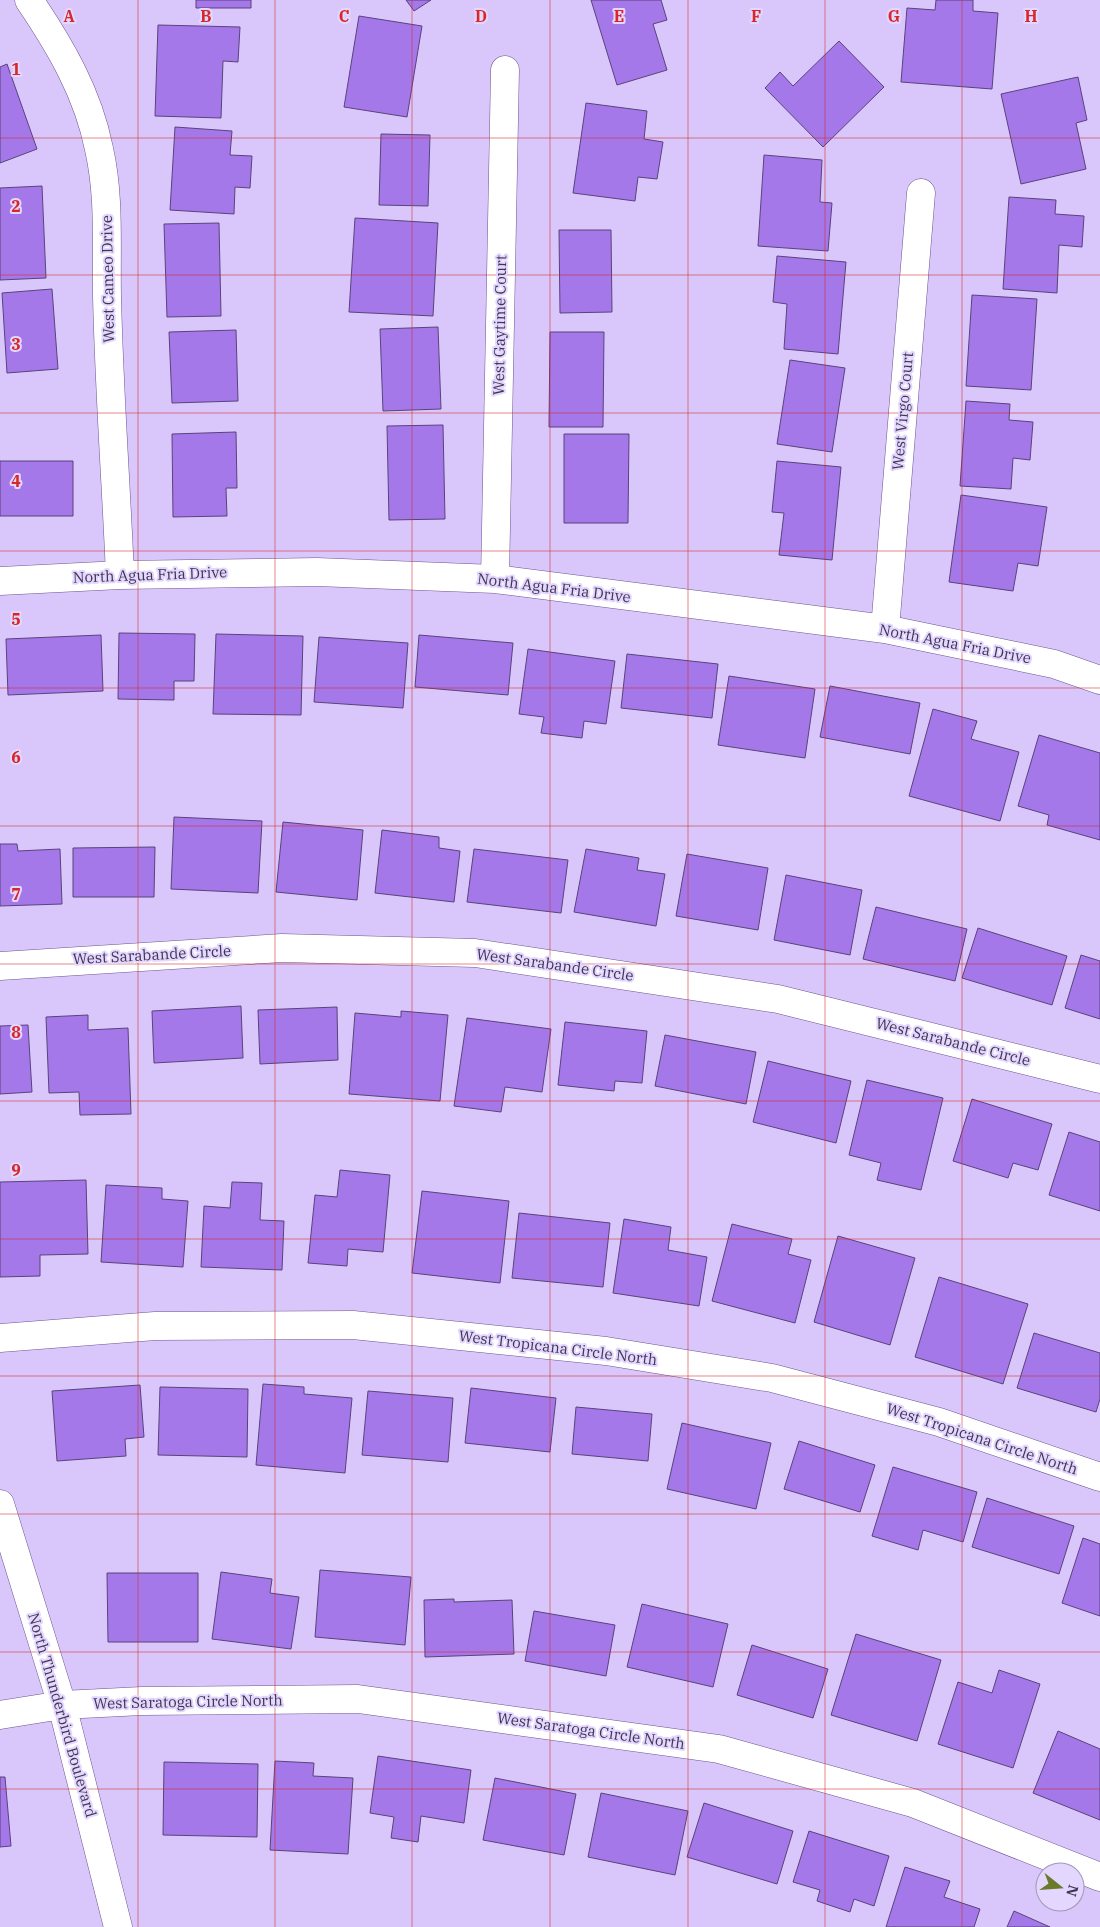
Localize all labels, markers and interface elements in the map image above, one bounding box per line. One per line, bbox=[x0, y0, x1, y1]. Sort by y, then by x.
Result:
text: A bbox=[63, 6, 75, 26]
text: B bbox=[200, 6, 212, 26]
text: C bbox=[339, 6, 349, 26]
text: D bbox=[475, 6, 487, 26]
text: E bbox=[614, 6, 624, 26]
text: F bbox=[751, 6, 761, 26]
text: G bbox=[888, 6, 900, 26]
text: H bbox=[1025, 6, 1038, 26]
text: 1 bbox=[11, 59, 21, 79]
text: 2 bbox=[11, 196, 21, 216]
street label: West Cameo Drive bbox=[97, 215, 118, 343]
street label: West Gaytime Court bbox=[489, 255, 510, 395]
text: 3 bbox=[11, 334, 21, 354]
street label: West Virgo Court bbox=[888, 351, 917, 471]
text: 4 bbox=[11, 471, 21, 491]
street label: North Agua Fria Drive bbox=[73, 562, 227, 587]
street label: North Agua Fria Drive bbox=[476, 569, 632, 606]
text: 5 bbox=[11, 609, 21, 629]
street label: North Agua Fria Drive bbox=[878, 619, 1033, 668]
text: 6 bbox=[11, 747, 21, 767]
text: 7 bbox=[11, 884, 21, 904]
street label: West Sarabande Circle bbox=[72, 941, 232, 968]
street label: West Sarabande Circle bbox=[475, 944, 635, 985]
street label: West Sarabande Circle bbox=[874, 1013, 1032, 1070]
text: 8 bbox=[11, 1022, 21, 1042]
text: 9 bbox=[11, 1160, 21, 1180]
street label: West Tropicana Circle North bbox=[458, 1326, 658, 1369]
street label: West Tropicana Circle North bbox=[884, 1399, 1080, 1478]
street label: North Thunderbird Boulevard bbox=[24, 1610, 101, 1819]
street label: West Saratoga Circle North bbox=[93, 1690, 283, 1713]
street label: West Saratoga Circle North bbox=[496, 1708, 686, 1753]
north arrow bbox=[1035, 1862, 1085, 1912]
text: N bbox=[1062, 1883, 1083, 1899]

